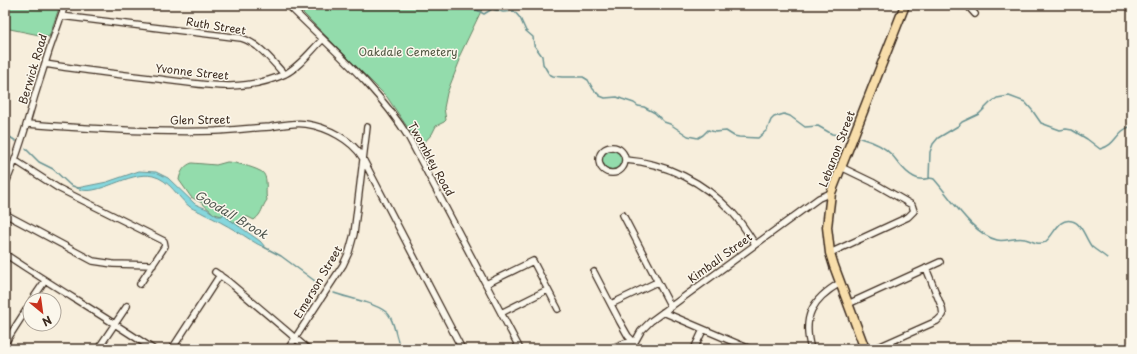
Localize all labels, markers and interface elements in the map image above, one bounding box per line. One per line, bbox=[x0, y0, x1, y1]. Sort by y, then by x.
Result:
street label: Ruth Street bbox=[185, 12, 248, 39]
street label: Berwick Road bbox=[14, 32, 51, 106]
park label: Oakdale Cemetery bbox=[358, 43, 458, 60]
street label: Yvonne Street bbox=[155, 59, 230, 84]
street label: Lebanon Street bbox=[814, 108, 859, 189]
street label: Glen Street bbox=[170, 110, 231, 129]
street label: Twombley Road bbox=[404, 119, 459, 199]
water label: Goodall Brook bbox=[192, 185, 272, 244]
street label: Kimball Street bbox=[684, 228, 756, 287]
street label: Emerson Street bbox=[289, 242, 346, 321]
north arrow bbox=[22, 292, 62, 332]
text: N bbox=[39, 312, 55, 331]

